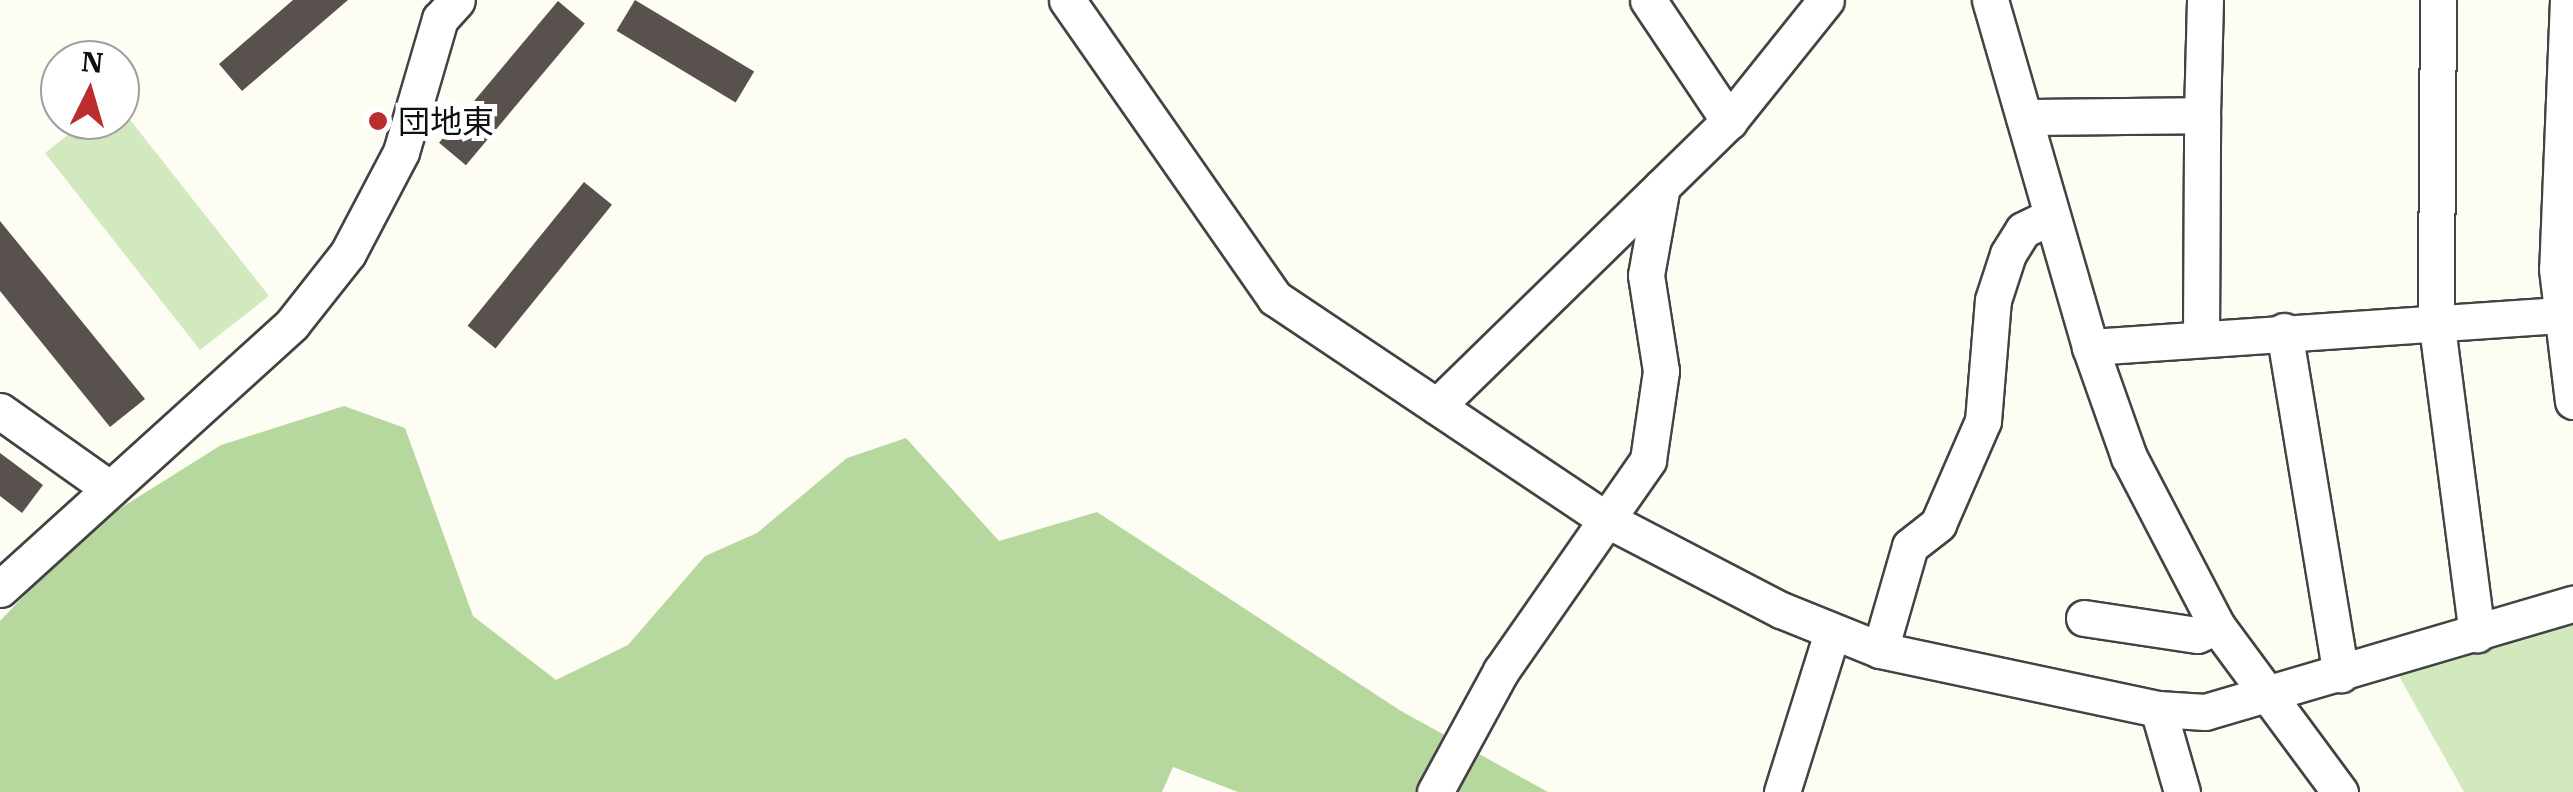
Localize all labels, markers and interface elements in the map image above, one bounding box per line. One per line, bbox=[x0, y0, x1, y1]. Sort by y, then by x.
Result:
north arrow bbox=[40, 40, 140, 140]
text: N bbox=[80, 42, 105, 81]
place label: 団地東 bbox=[398, 102, 494, 140]
marker: 団地東 bbox=[367, 110, 389, 132]

